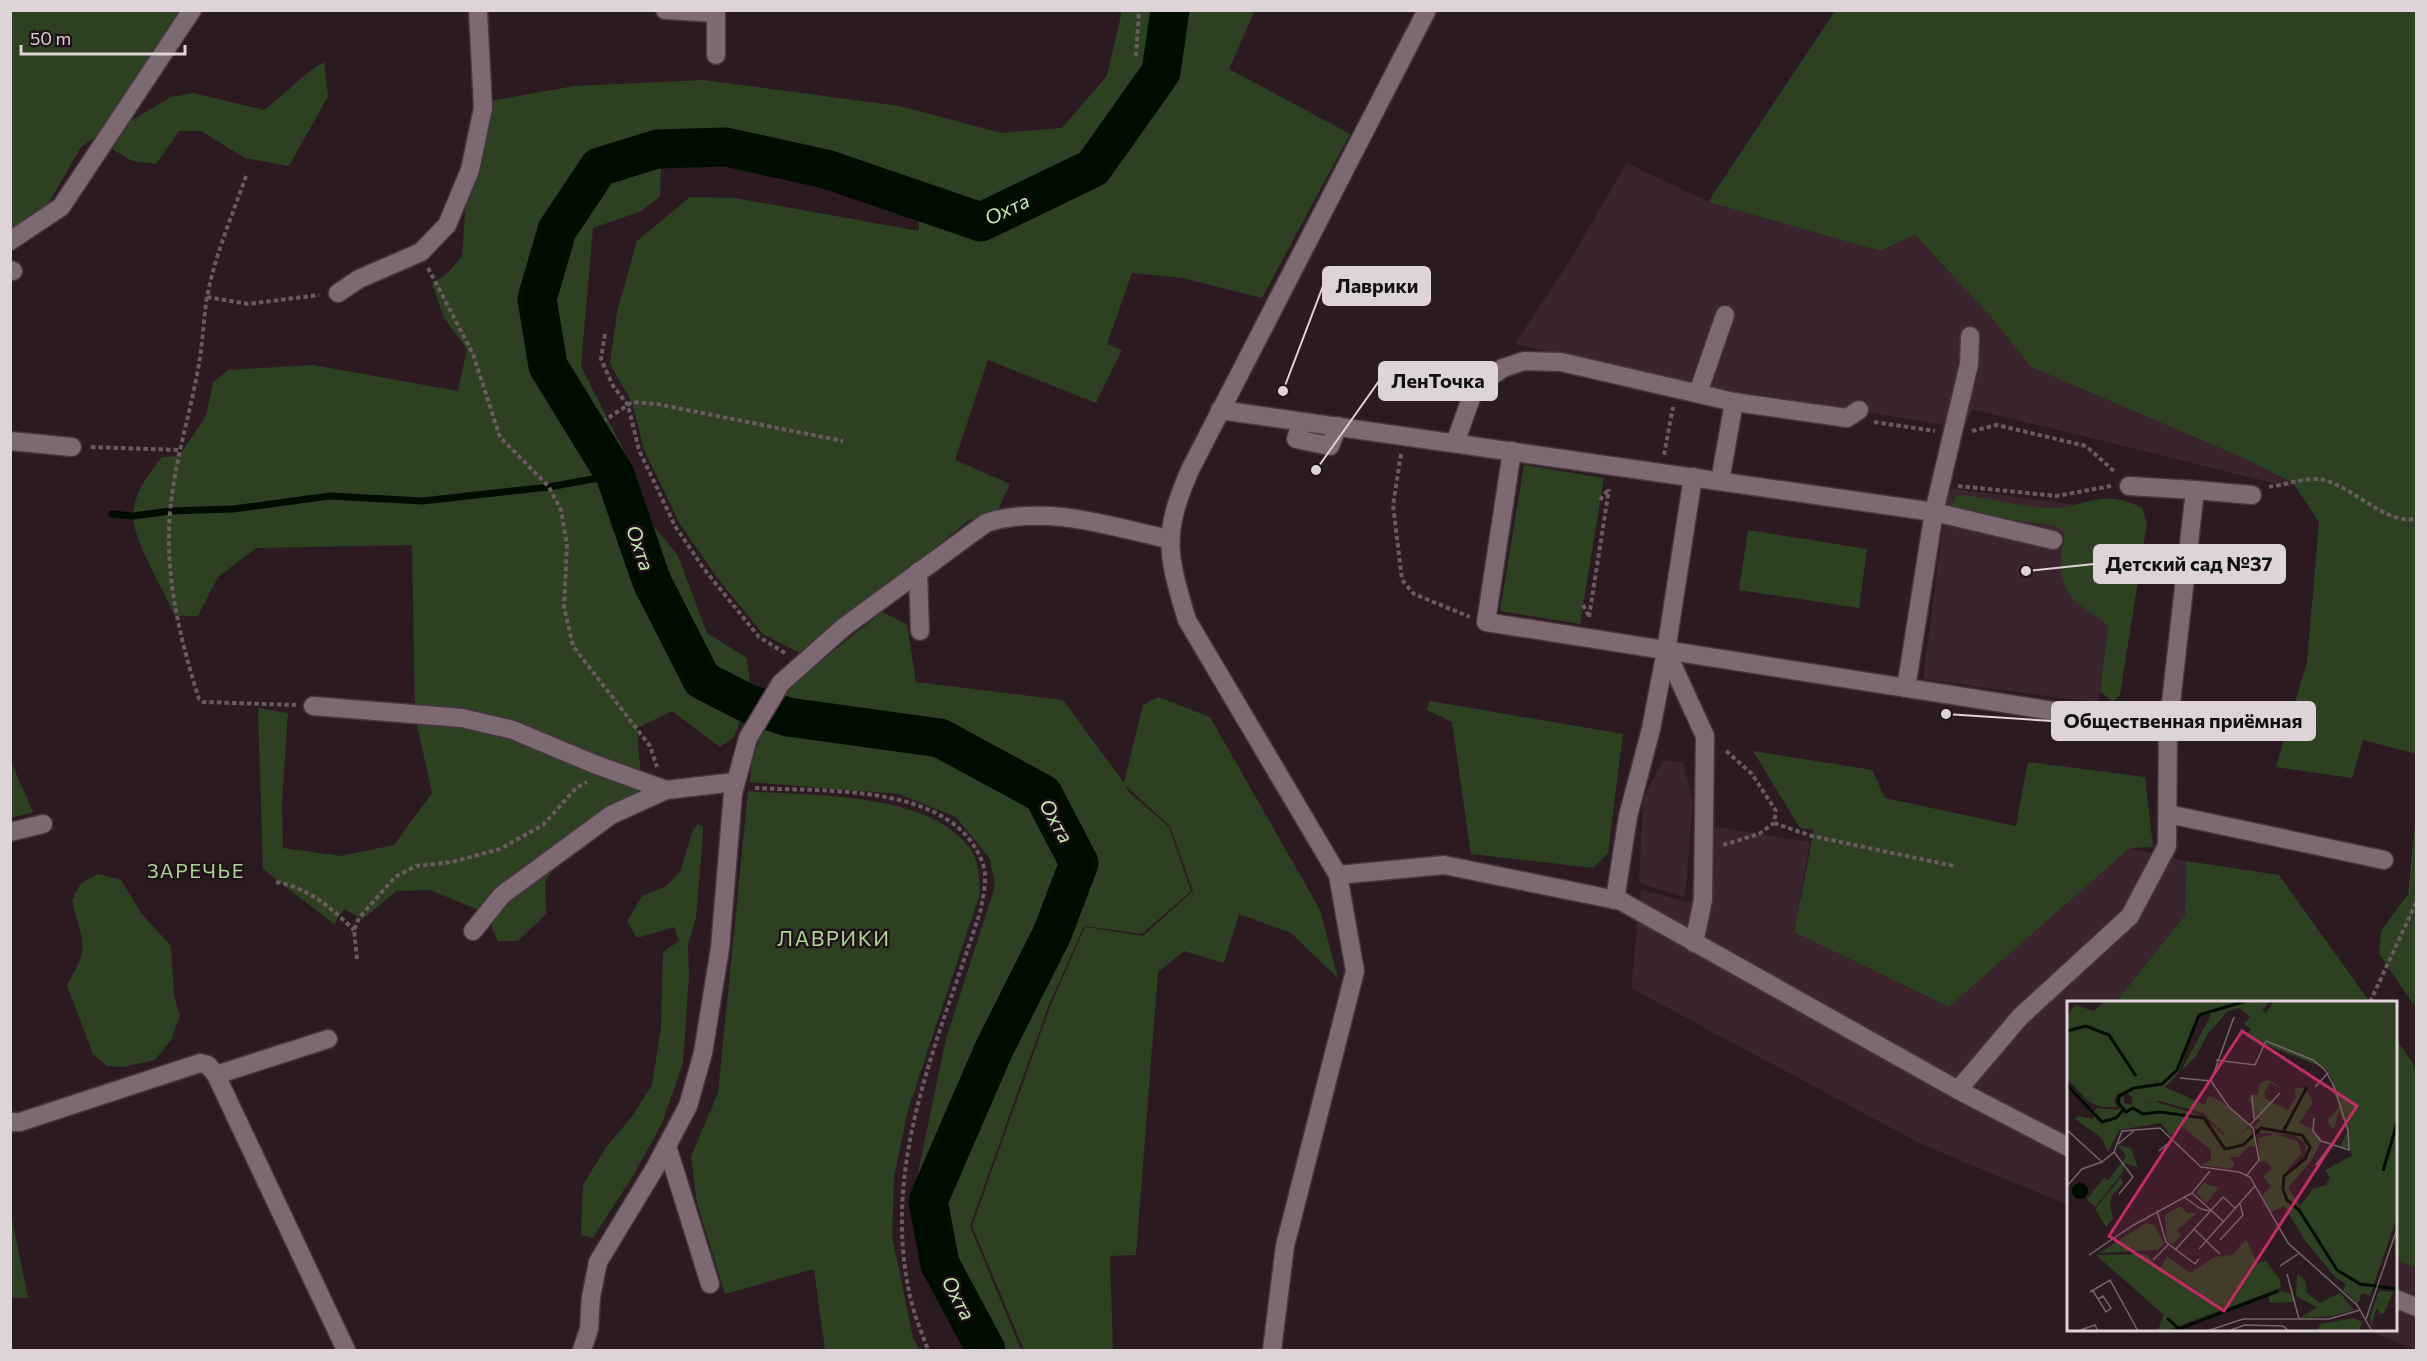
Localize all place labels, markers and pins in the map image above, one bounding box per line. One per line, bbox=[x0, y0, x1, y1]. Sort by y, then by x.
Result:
callout: Лаврики bbox=[1323, 267, 1430, 305]
callout: ЛенТочка bbox=[1379, 362, 1497, 400]
callout: Детский сад №37 bbox=[2094, 545, 2285, 583]
callout: Общественная приёмная bbox=[2052, 702, 2315, 740]

